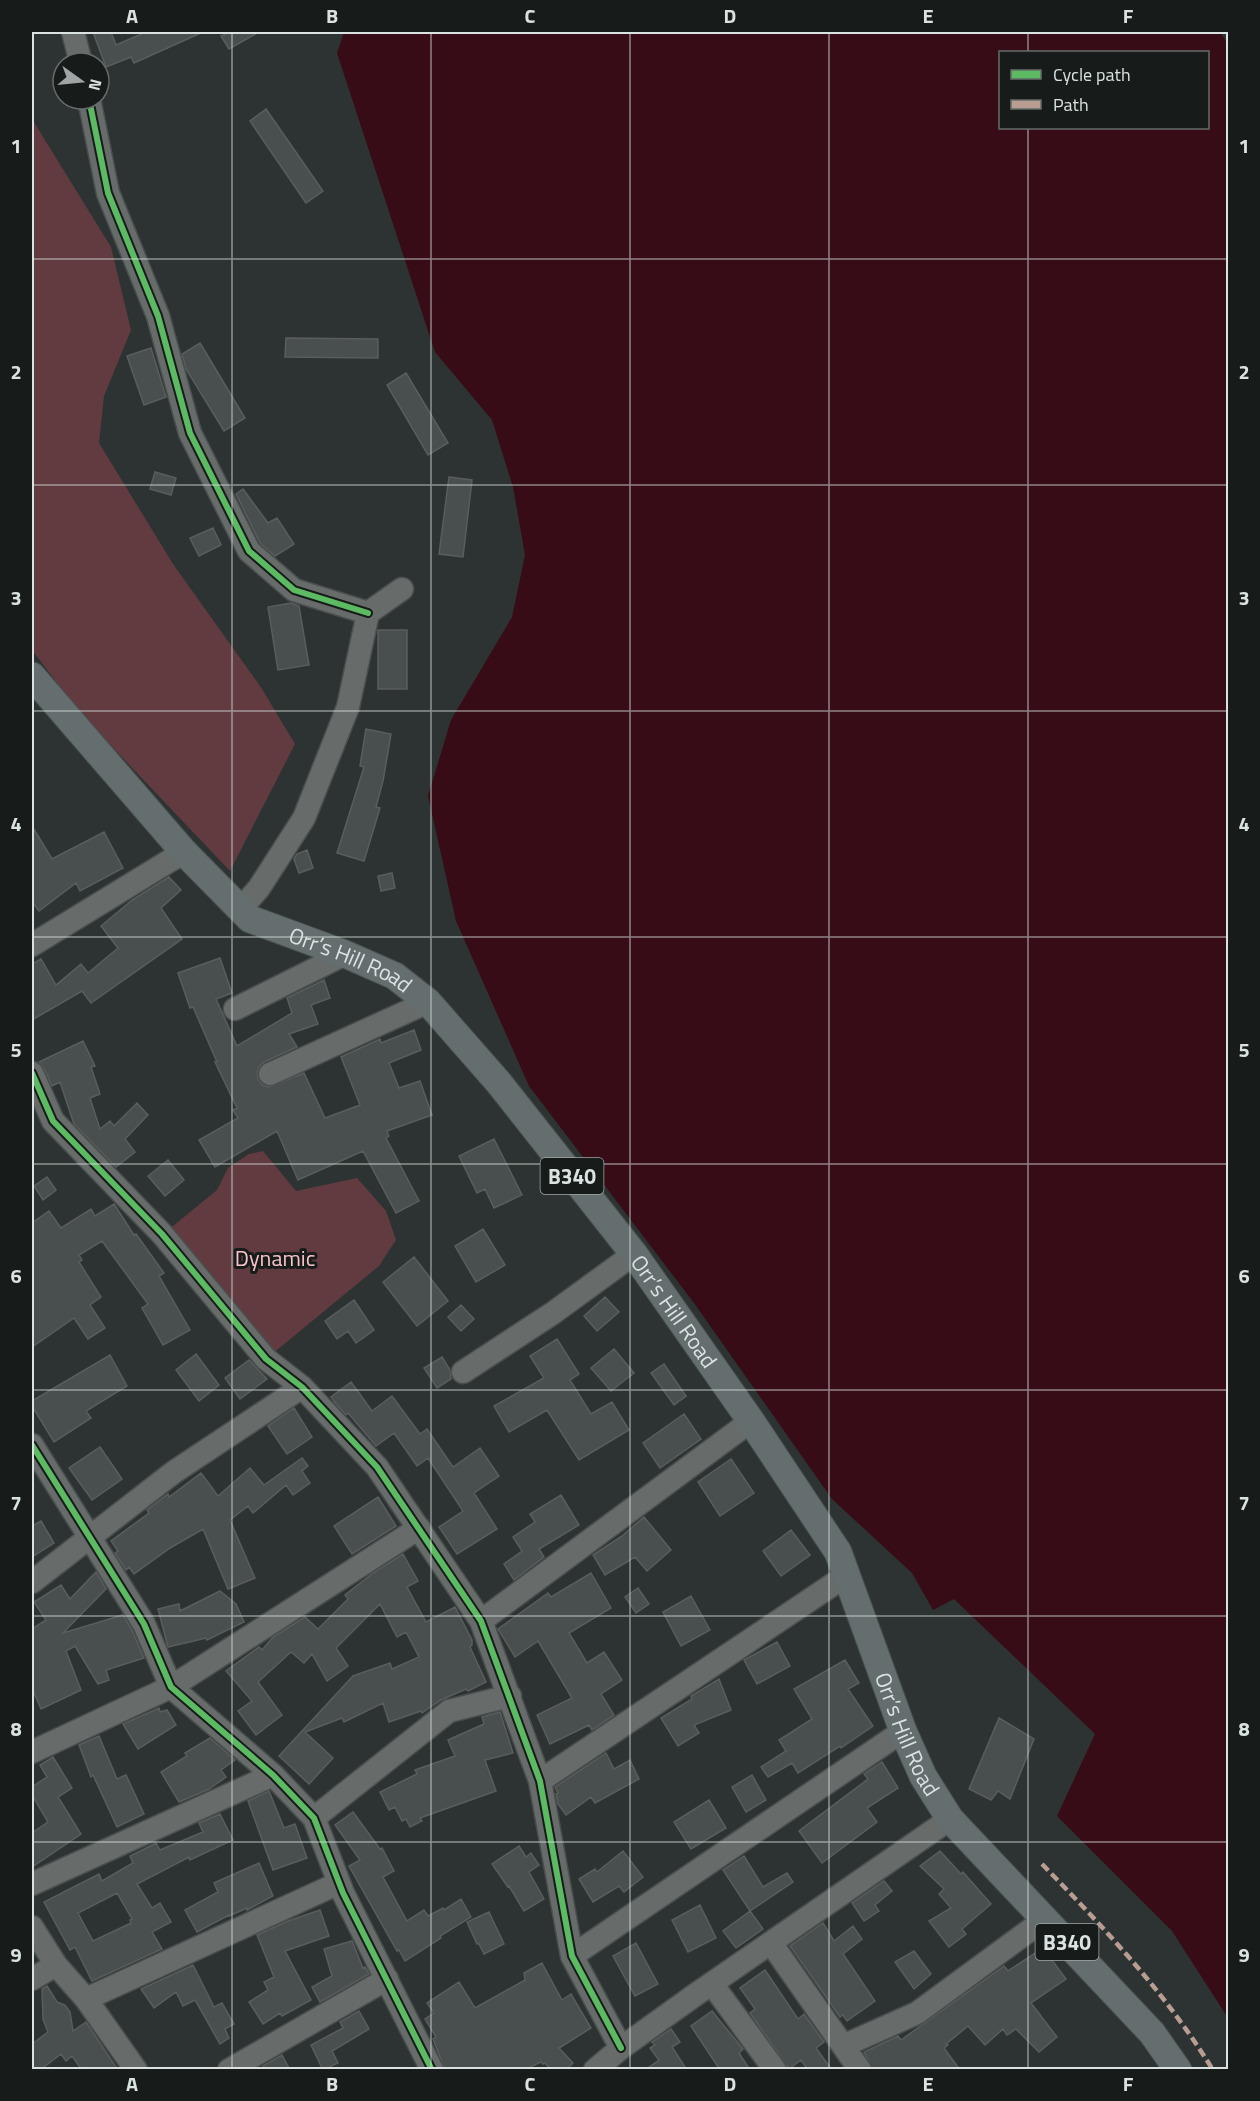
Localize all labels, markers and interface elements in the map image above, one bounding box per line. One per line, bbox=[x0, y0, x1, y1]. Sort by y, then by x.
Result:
text: A bbox=[126, 0, 138, 31]
text: B bbox=[326, 0, 338, 31]
text: C bbox=[525, 0, 536, 31]
text: D bbox=[724, 0, 736, 31]
text: E bbox=[922, 0, 934, 31]
text: F bbox=[1123, 0, 1134, 31]
north arrow bbox=[51, 51, 111, 111]
legend bbox=[999, 51, 1209, 129]
text: Cycle path bbox=[1053, 61, 1131, 88]
text: N bbox=[82, 76, 109, 93]
text: Path bbox=[1053, 91, 1089, 118]
text: 1 bbox=[10, 130, 22, 161]
text: 1 bbox=[1238, 130, 1250, 161]
text: 2 bbox=[10, 356, 22, 387]
text: 2 bbox=[1238, 356, 1250, 387]
text: 3 bbox=[10, 582, 22, 613]
text: 3 bbox=[1238, 582, 1250, 613]
text: 4 bbox=[10, 808, 22, 839]
text: 4 bbox=[1238, 808, 1250, 839]
street label: Orr’s Hill Road bbox=[284, 918, 420, 1001]
text: 5 bbox=[10, 1034, 22, 1065]
text: 5 bbox=[1238, 1034, 1250, 1065]
road number: B340 bbox=[540, 1158, 604, 1194]
park label: Dynamic bbox=[235, 1241, 315, 1275]
street label: Orr’s Hill Road bbox=[622, 1248, 726, 1375]
text: 6 bbox=[10, 1260, 22, 1291]
text: 6 bbox=[1238, 1260, 1250, 1291]
text: 7 bbox=[10, 1487, 22, 1518]
text: 7 bbox=[1238, 1487, 1250, 1518]
street label: Orr’s Hill Road bbox=[866, 1667, 949, 1803]
text: 8 bbox=[10, 1713, 22, 1744]
text: 8 bbox=[1238, 1713, 1250, 1744]
road number: B340 bbox=[1036, 1924, 1098, 1960]
text: 9 bbox=[10, 1939, 22, 1970]
text: 9 bbox=[1238, 1939, 1250, 1970]
text: A bbox=[126, 2068, 138, 2099]
text: B bbox=[326, 2068, 338, 2099]
text: C bbox=[525, 2068, 536, 2099]
text: D bbox=[724, 2068, 736, 2099]
text: E bbox=[922, 2068, 934, 2099]
text: F bbox=[1123, 2068, 1134, 2099]

